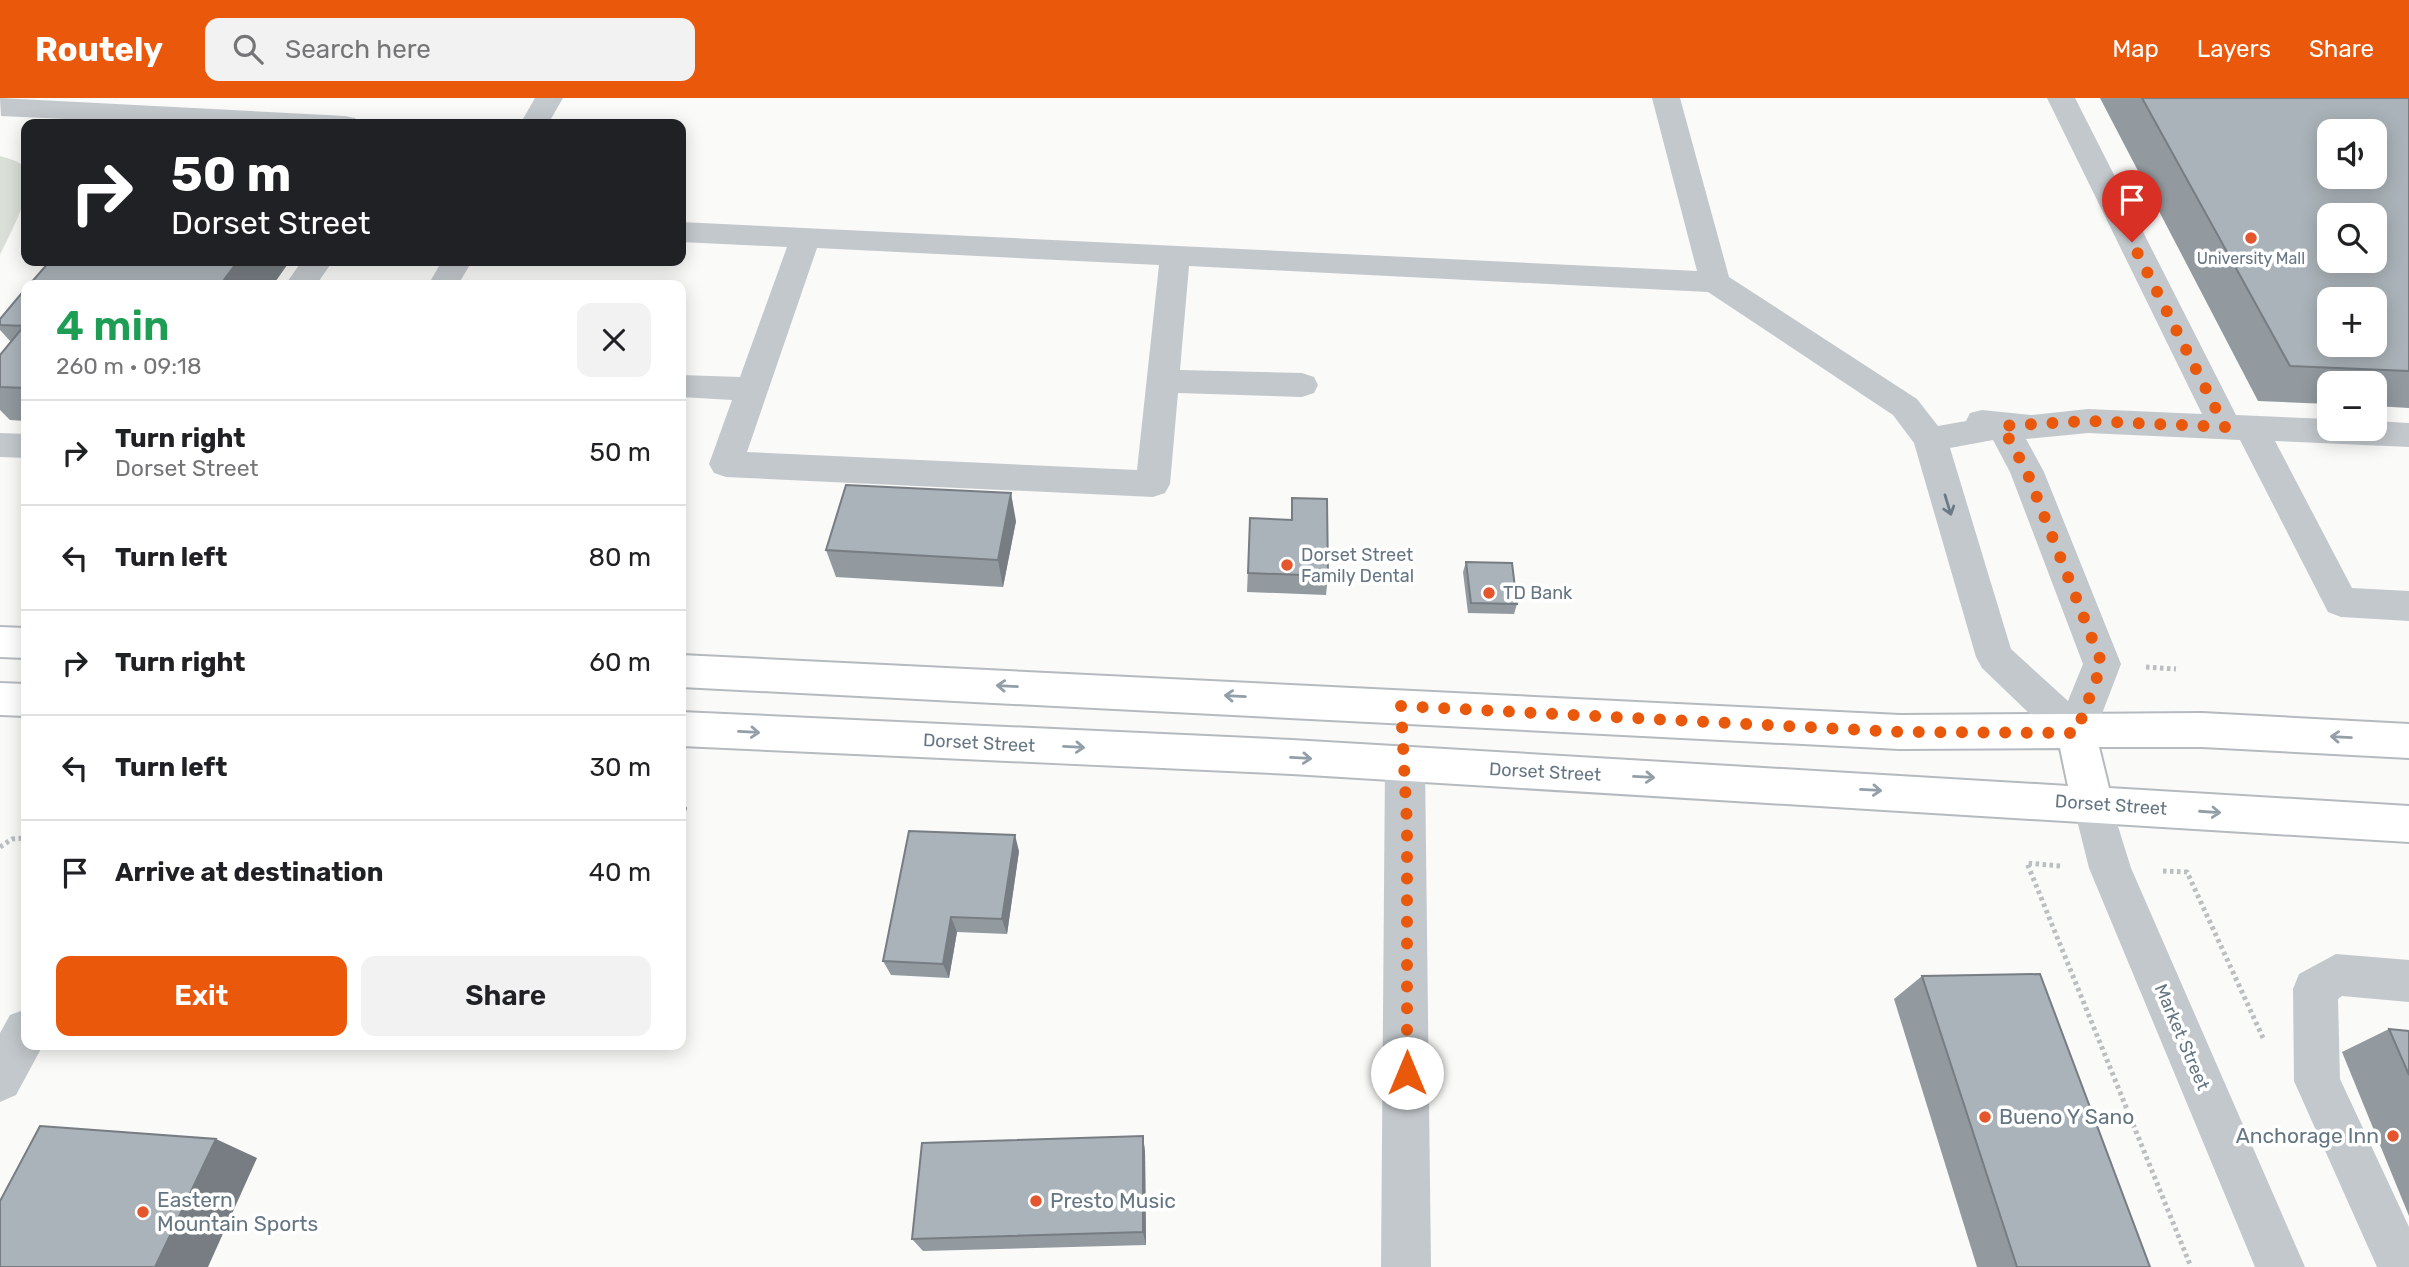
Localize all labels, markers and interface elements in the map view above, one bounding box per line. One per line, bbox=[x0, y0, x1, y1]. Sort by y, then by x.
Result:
search box bbox=[205, 18, 695, 81]
text: Routely bbox=[35, 30, 163, 69]
icon: search bbox=[229, 30, 267, 68]
text: Search here bbox=[285, 34, 431, 65]
text: Map bbox=[2112, 35, 2159, 63]
text: Layers bbox=[2197, 35, 2271, 63]
text: Share bbox=[2309, 35, 2374, 63]
map controls bbox=[2317, 119, 2387, 441]
button: sound bbox=[2317, 119, 2387, 189]
text: 50 m bbox=[171, 145, 291, 203]
icon: right bbox=[56, 147, 147, 238]
pin bbox=[2102, 170, 2162, 242]
icon: arrive bbox=[2113, 181, 2151, 219]
button: search bbox=[2317, 203, 2387, 273]
text: Dorset Street bbox=[171, 204, 371, 242]
marker: University Mall bbox=[2243, 230, 2259, 246]
place label: University Mall bbox=[2197, 249, 2305, 268]
button: + bbox=[2317, 287, 2387, 357]
text: 4 min bbox=[56, 301, 170, 351]
button: close bbox=[577, 303, 651, 377]
text: 260 m · 09:18 bbox=[56, 352, 202, 380]
button: − bbox=[2317, 371, 2387, 441]
text: Turn right bbox=[115, 423, 245, 454]
icon: right bbox=[56, 434, 94, 472]
text: 50 m bbox=[590, 437, 651, 468]
text: Dorset Street bbox=[115, 454, 258, 482]
one-way arrow bbox=[1943, 494, 1955, 516]
icon: left bbox=[56, 539, 94, 577]
text: Turn left bbox=[115, 542, 227, 573]
text: 80 m bbox=[588, 542, 651, 573]
place label: Dorset Street Family Dental bbox=[1301, 544, 1414, 587]
marker: Dorset Street Family Dental bbox=[1279, 557, 1295, 573]
place label: TD Bank bbox=[1503, 582, 1573, 604]
marker: TD Bank bbox=[1481, 585, 1497, 601]
icon: right bbox=[56, 644, 94, 682]
text: Turn right bbox=[115, 647, 245, 678]
text: 60 m bbox=[589, 647, 651, 678]
one-way arrow bbox=[997, 679, 1019, 692]
one-way arrow bbox=[1223, 690, 1246, 703]
one-way arrow bbox=[737, 725, 760, 738]
street label: Dorset Street bbox=[922, 729, 1036, 757]
one-way arrow bbox=[2330, 731, 2353, 744]
one-way arrow bbox=[1062, 741, 1085, 754]
icon: left bbox=[56, 749, 94, 787]
text: Turn left bbox=[115, 752, 227, 783]
text: 30 m bbox=[589, 752, 651, 783]
one-way arrow bbox=[1290, 752, 1312, 765]
street label: Dorset Street bbox=[1488, 758, 1602, 786]
one-way arrow bbox=[1632, 771, 1655, 784]
one-way arrow bbox=[1859, 783, 1882, 796]
street label: Dorset Street bbox=[2054, 790, 2168, 820]
one-way arrow bbox=[2199, 806, 2221, 819]
icon: arrive bbox=[56, 854, 94, 892]
text: Arrive at destination bbox=[115, 857, 383, 888]
text: 40 m bbox=[589, 857, 651, 888]
button: Exit bbox=[56, 956, 347, 1036]
button: Share bbox=[361, 956, 651, 1036]
street label: Market Street bbox=[2150, 980, 2214, 1094]
position arrow bbox=[1370, 1036, 1444, 1110]
place label: Bueno Y Sano bbox=[1999, 1104, 2134, 1129]
marker: Bueno Y Sano bbox=[1977, 1109, 1993, 1125]
place label: Anchorage Inn bbox=[2236, 1123, 2379, 1148]
marker: Anchorage Inn bbox=[2385, 1128, 2401, 1144]
place label: Eastern Mountain Sports bbox=[157, 1187, 318, 1236]
place label: Presto Music bbox=[1050, 1188, 1176, 1213]
marker: Presto Music bbox=[1028, 1193, 1044, 1209]
marker: Eastern Mountain Sports bbox=[135, 1204, 151, 1220]

